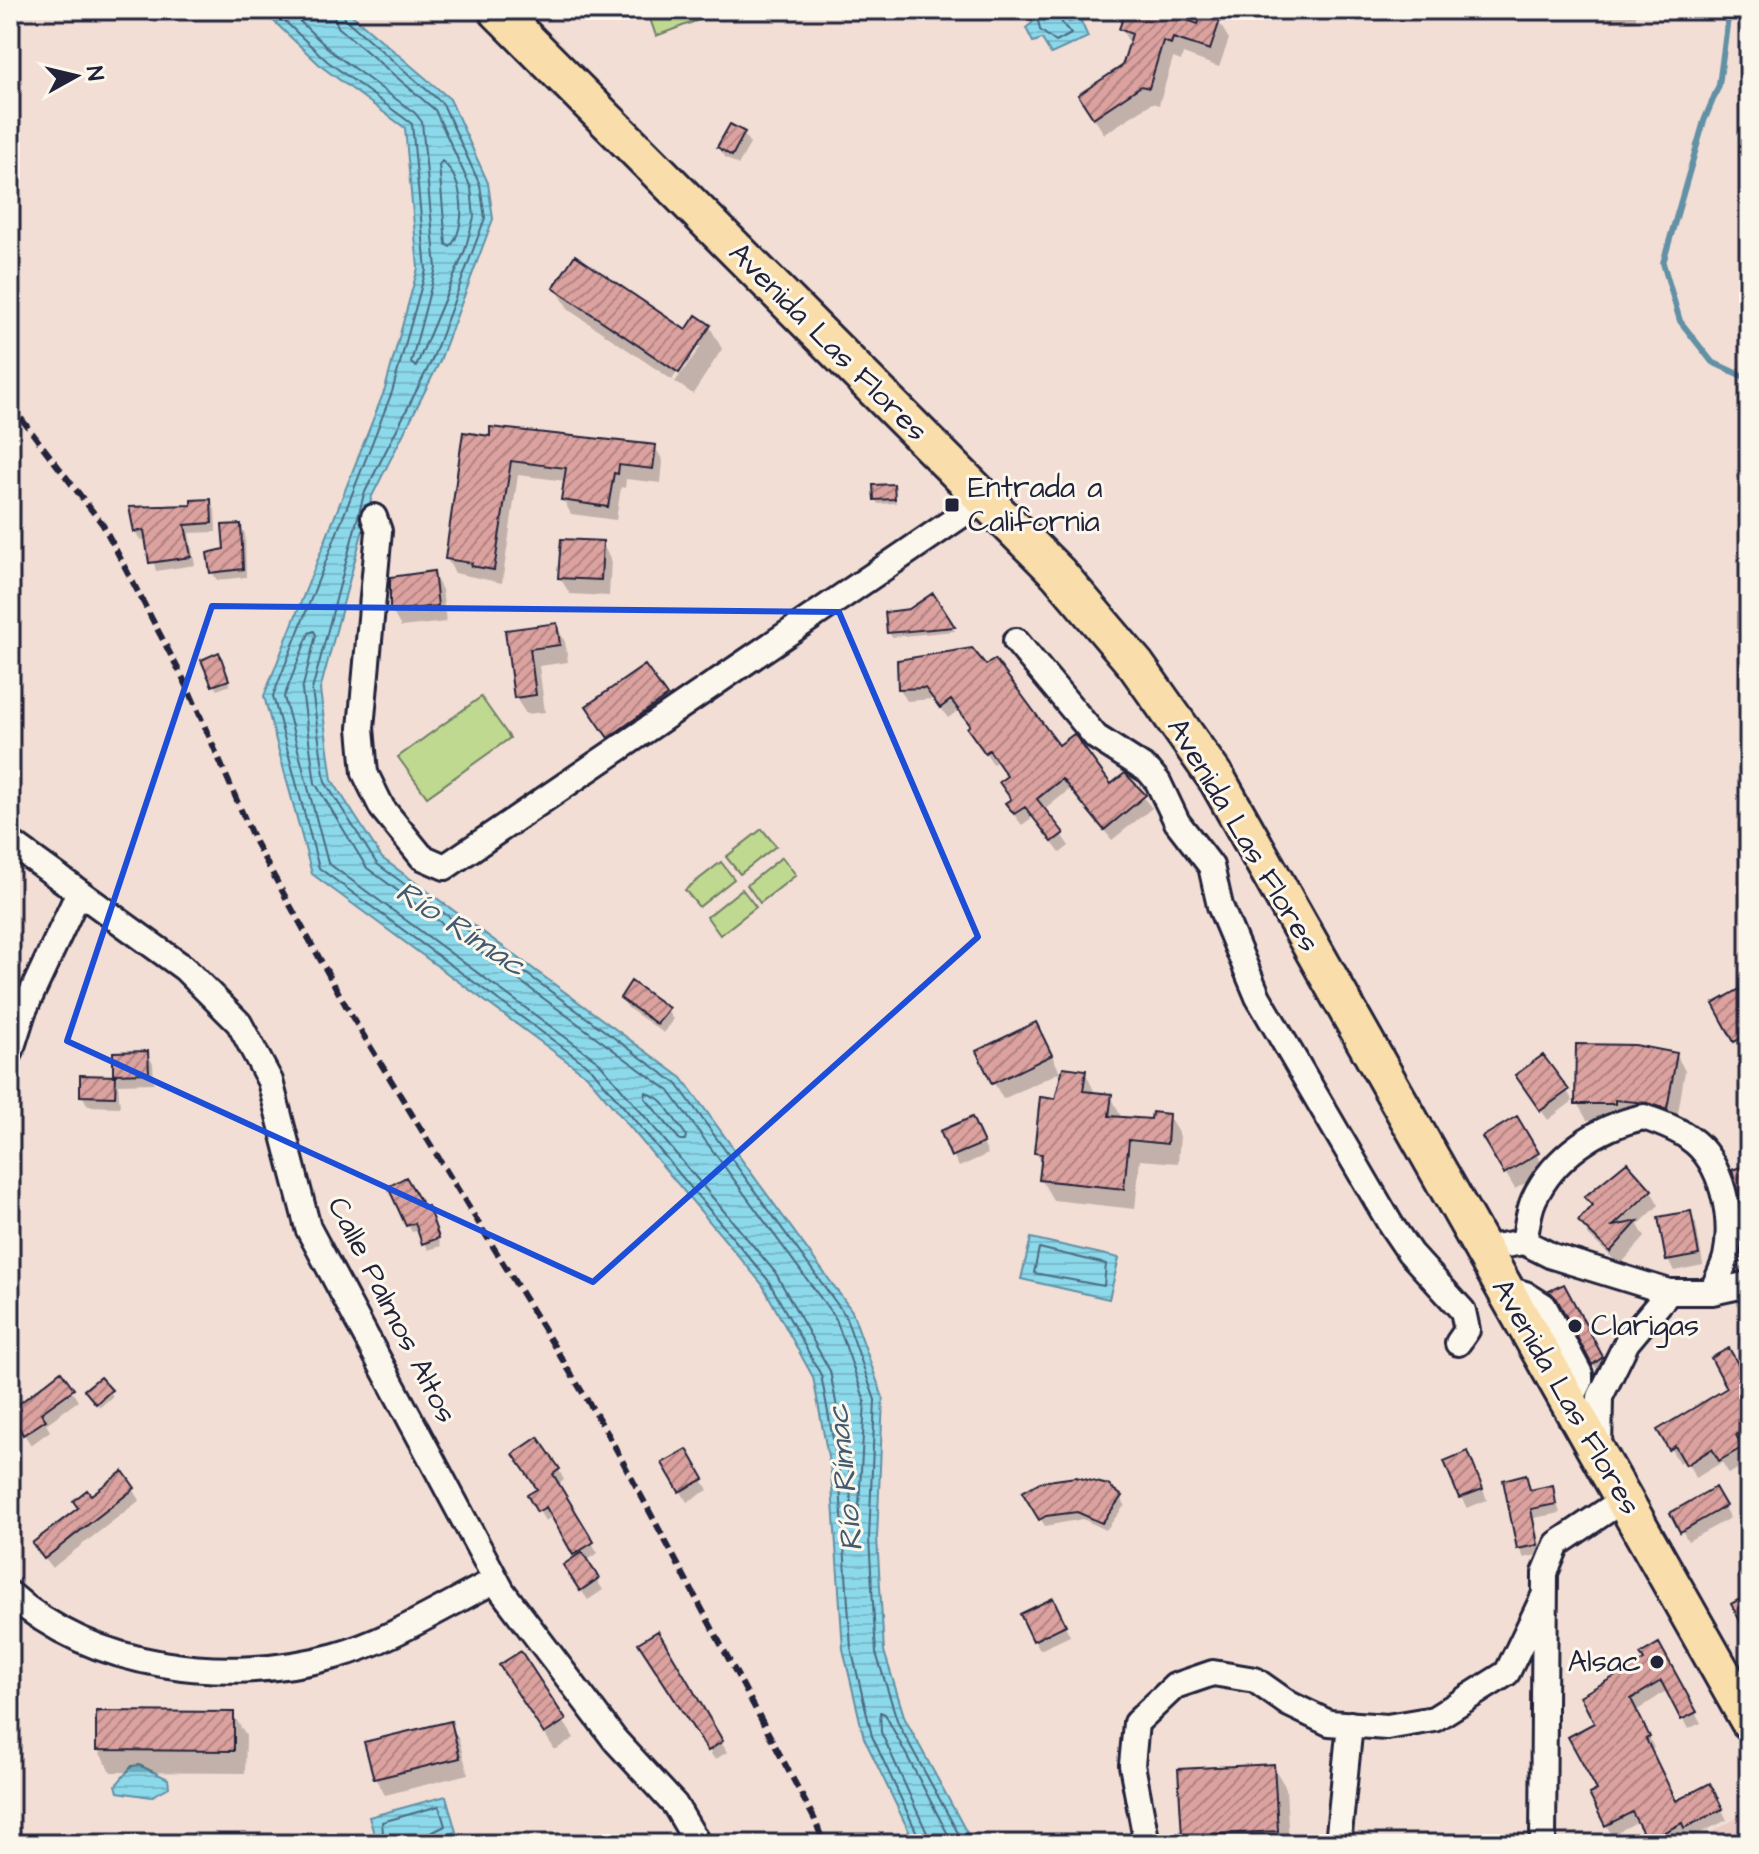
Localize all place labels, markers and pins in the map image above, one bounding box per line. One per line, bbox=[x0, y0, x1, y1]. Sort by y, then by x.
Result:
place label: Entrada a California bbox=[968, 467, 1103, 543]
marker: Entrada a California bbox=[943, 496, 961, 514]
place label: Clarigas bbox=[1591, 1305, 1699, 1348]
marker: Clarigas bbox=[1566, 1317, 1584, 1335]
place label: Alsac bbox=[1568, 1641, 1641, 1683]
marker: Alsac bbox=[1648, 1653, 1666, 1671]

